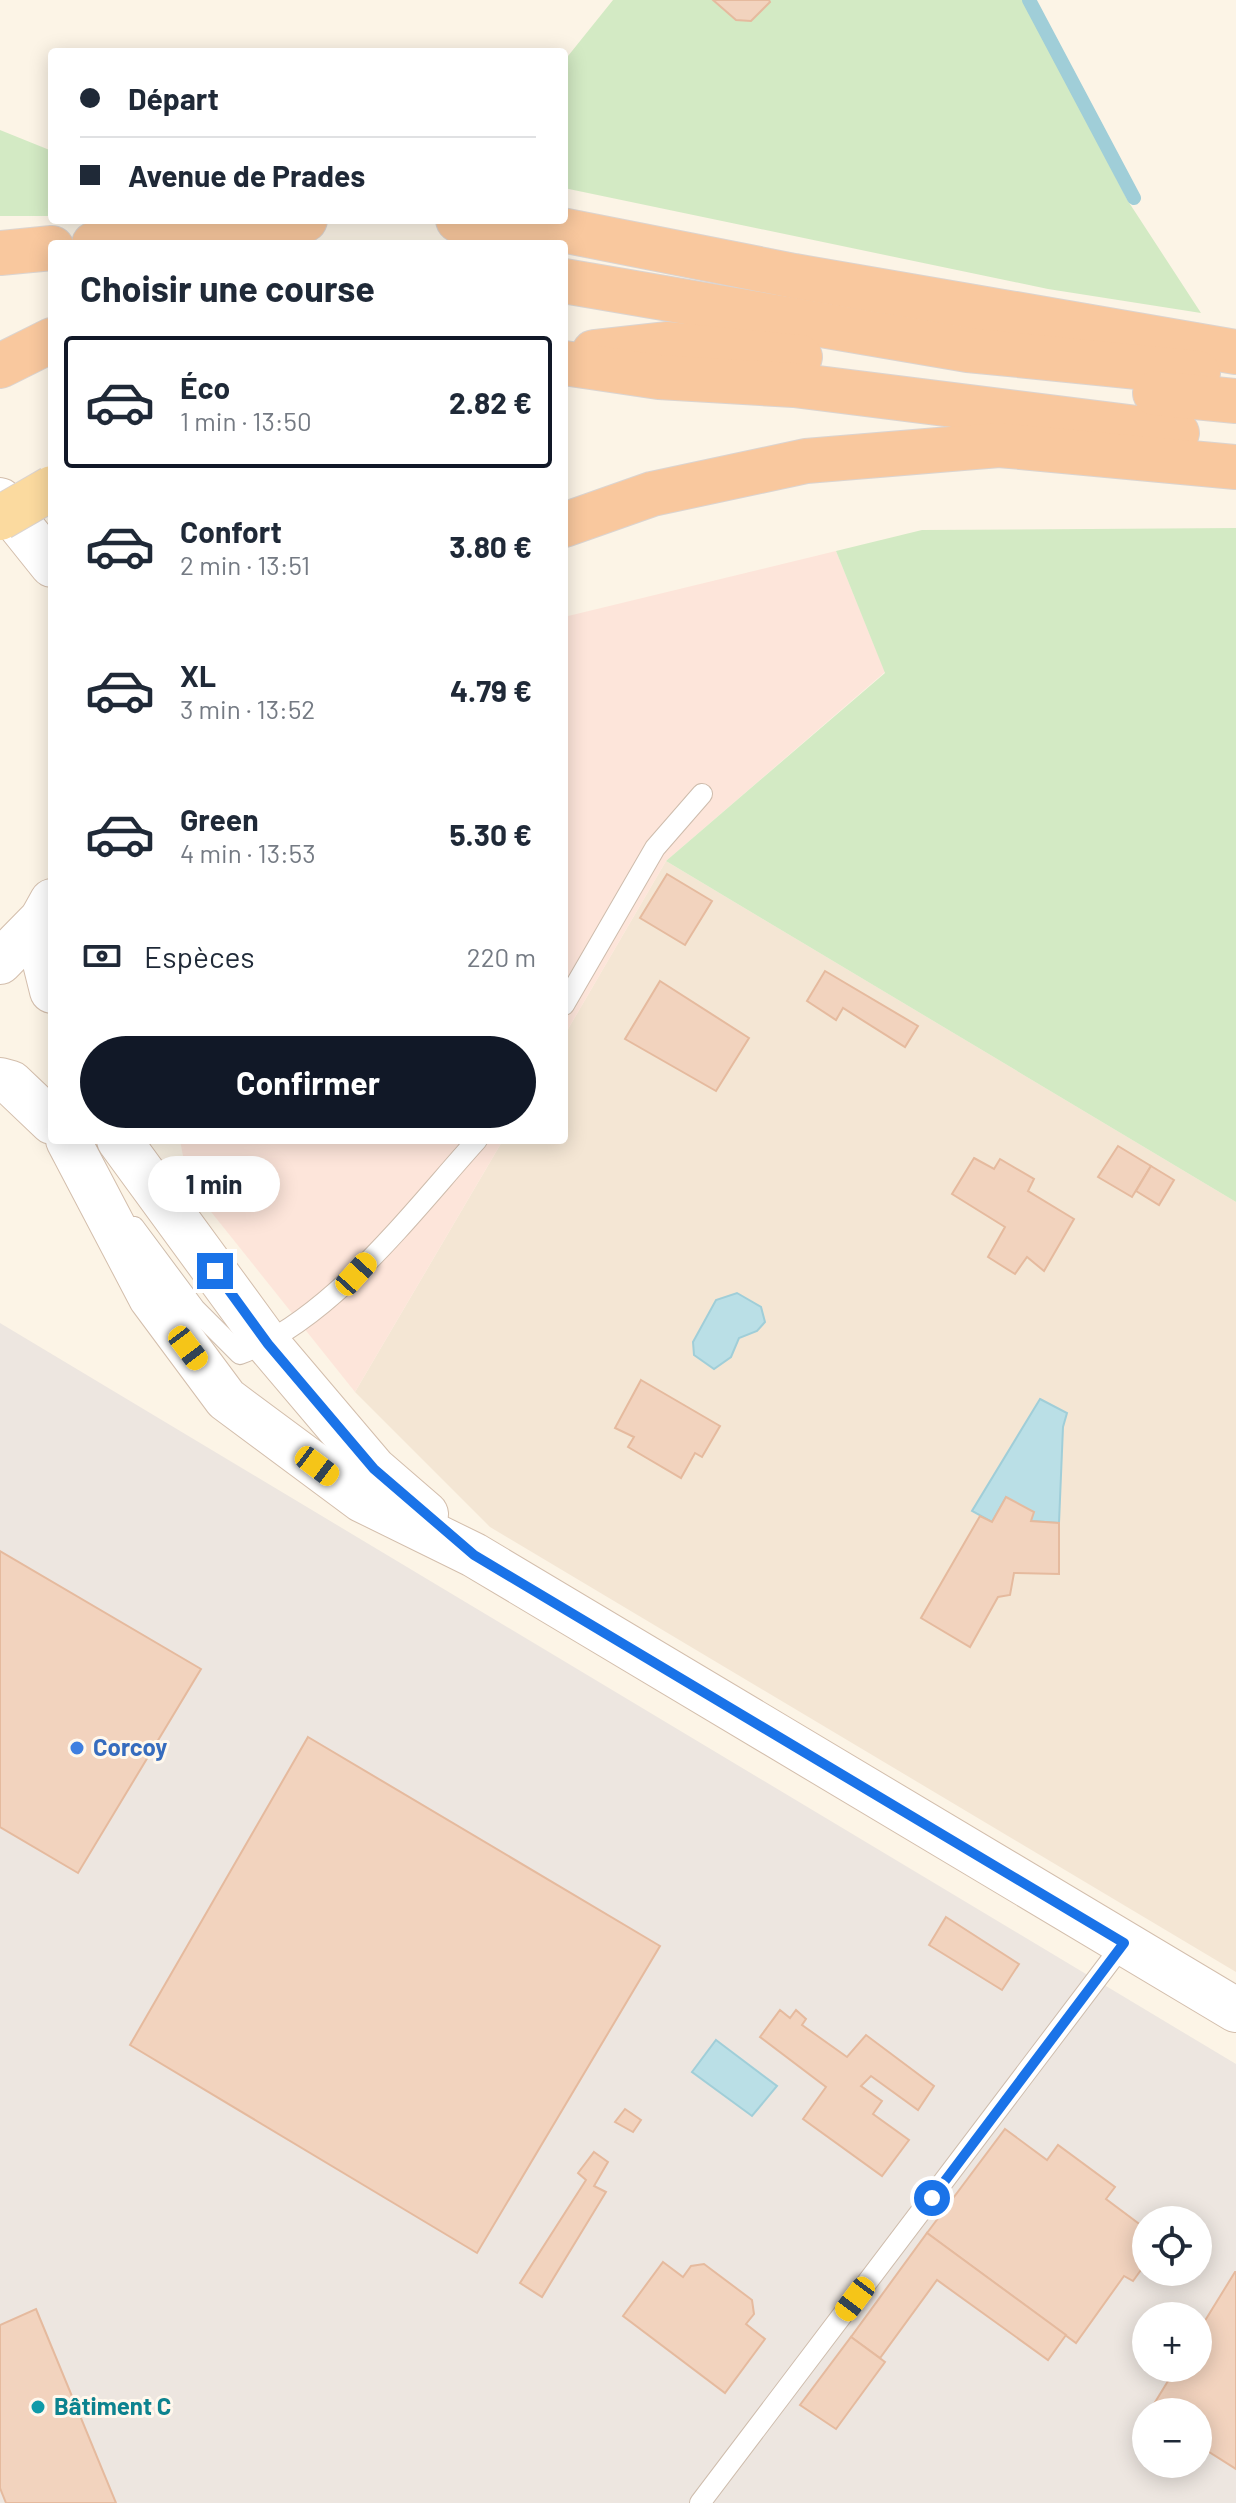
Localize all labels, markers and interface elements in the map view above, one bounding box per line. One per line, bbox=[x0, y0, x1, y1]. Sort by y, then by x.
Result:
text: Départ bbox=[128, 80, 219, 116]
text: Avenue de Prades bbox=[128, 157, 365, 193]
text: Choisir une course bbox=[80, 266, 375, 309]
icon: car bbox=[84, 366, 156, 438]
text: Éco bbox=[180, 369, 230, 405]
text: 2.82 € bbox=[449, 384, 532, 420]
text: 1 min · 13:50 bbox=[180, 405, 312, 436]
icon: car bbox=[84, 510, 156, 582]
text: Confort bbox=[180, 513, 282, 549]
text: 3.80 € bbox=[449, 528, 532, 564]
text: 2 min · 13:51 bbox=[180, 549, 310, 580]
icon: car bbox=[84, 654, 156, 726]
text: XL bbox=[180, 657, 216, 693]
text: 4.79 € bbox=[450, 672, 532, 708]
text: 3 min · 13:52 bbox=[180, 693, 315, 724]
icon: car bbox=[84, 798, 156, 870]
text: Green bbox=[180, 801, 259, 837]
text: 5.30 € bbox=[449, 816, 532, 852]
text: 4 min · 13:53 bbox=[180, 837, 316, 868]
icon: cash bbox=[80, 934, 124, 978]
text: Espèces bbox=[144, 938, 255, 974]
text: 220 m bbox=[467, 941, 536, 972]
button: Confirmer bbox=[80, 1036, 536, 1128]
callout: 1 min bbox=[149, 1155, 281, 1211]
text: 1 min bbox=[186, 1168, 242, 1199]
car bbox=[331, 1248, 381, 1300]
route end bbox=[197, 1253, 233, 1289]
car bbox=[164, 1322, 212, 1374]
car bbox=[291, 1442, 343, 1490]
place label: Corcoy bbox=[93, 1732, 167, 1761]
marker: Corcoy bbox=[68, 1739, 86, 1757]
route start bbox=[914, 2180, 950, 2216]
map controls bbox=[1132, 2206, 1212, 2478]
button: locate bbox=[1132, 2206, 1212, 2286]
car bbox=[831, 2273, 879, 2325]
button: + bbox=[1132, 2302, 1212, 2382]
place label: Bâtiment C bbox=[54, 2391, 171, 2420]
marker: Bâtiment C bbox=[29, 2398, 47, 2416]
button: − bbox=[1132, 2398, 1212, 2478]

